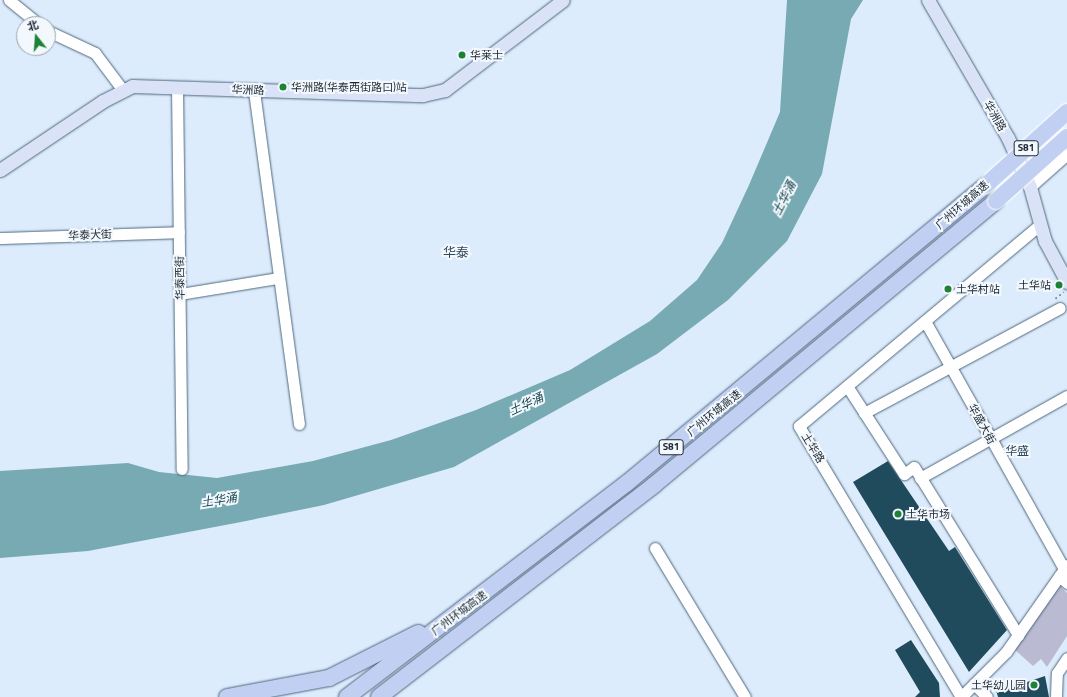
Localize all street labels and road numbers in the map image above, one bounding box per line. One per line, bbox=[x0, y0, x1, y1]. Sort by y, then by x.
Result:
street label: 华洲路 bbox=[231, 83, 265, 97]
street label: 华洲路 bbox=[981, 98, 1009, 134]
road number: S81 bbox=[1013, 140, 1039, 156]
street label: 广州环城高速 bbox=[933, 178, 991, 232]
street label: 华泰大街 bbox=[68, 228, 112, 242]
street label: 华泰西街 bbox=[173, 256, 187, 300]
street label: 广州环城高速 bbox=[684, 387, 744, 439]
street label: 华盛大街 bbox=[966, 402, 998, 446]
street label: 土华路 bbox=[799, 430, 827, 466]
road number: S81 bbox=[658, 439, 684, 455]
street label: 广州环城高速 bbox=[429, 588, 489, 638]

